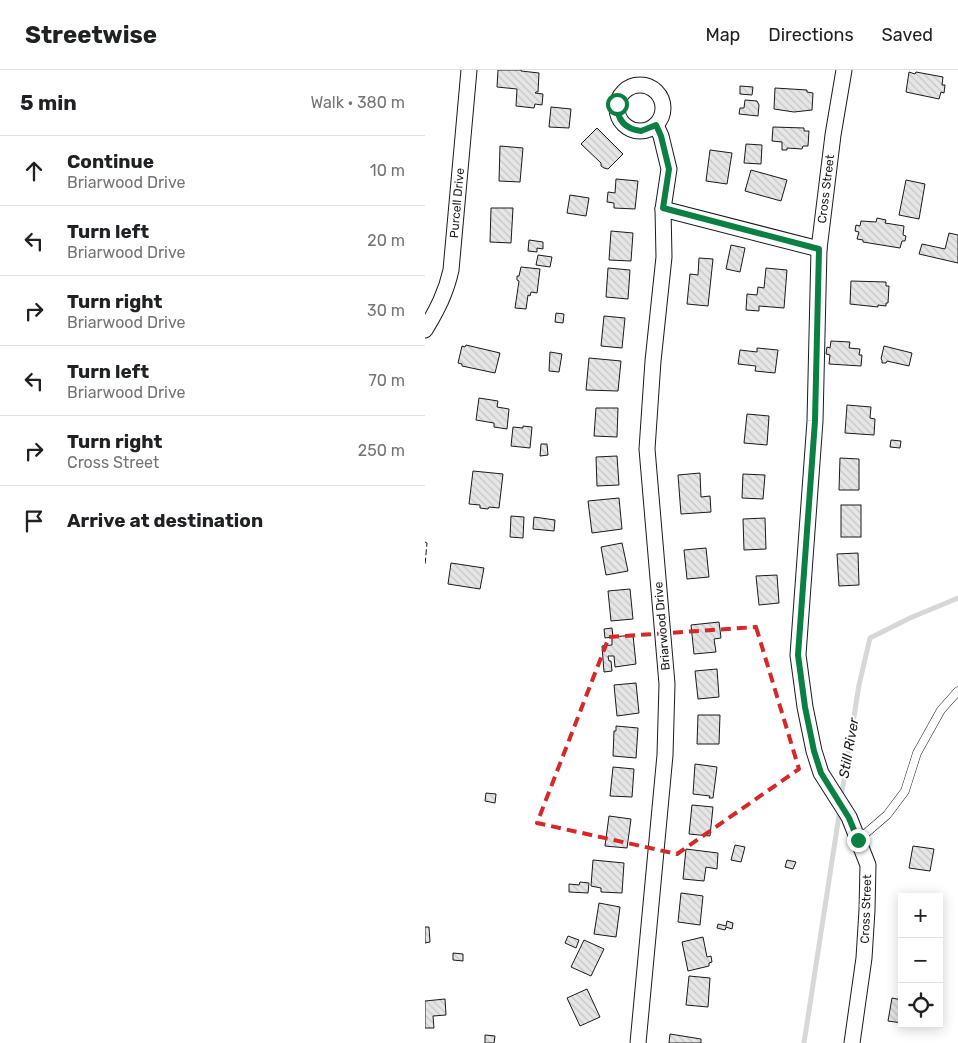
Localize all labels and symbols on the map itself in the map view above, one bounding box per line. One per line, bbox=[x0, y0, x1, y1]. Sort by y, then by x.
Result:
route start bbox=[606, 93, 629, 116]
street label: Cross Street bbox=[815, 154, 837, 224]
street label: Purcell Drive bbox=[447, 167, 467, 239]
street label: Briarwood Drive bbox=[651, 581, 673, 671]
water label: Still River bbox=[835, 716, 863, 780]
route end bbox=[847, 829, 870, 852]
street label: Cross Street bbox=[858, 874, 874, 944]

